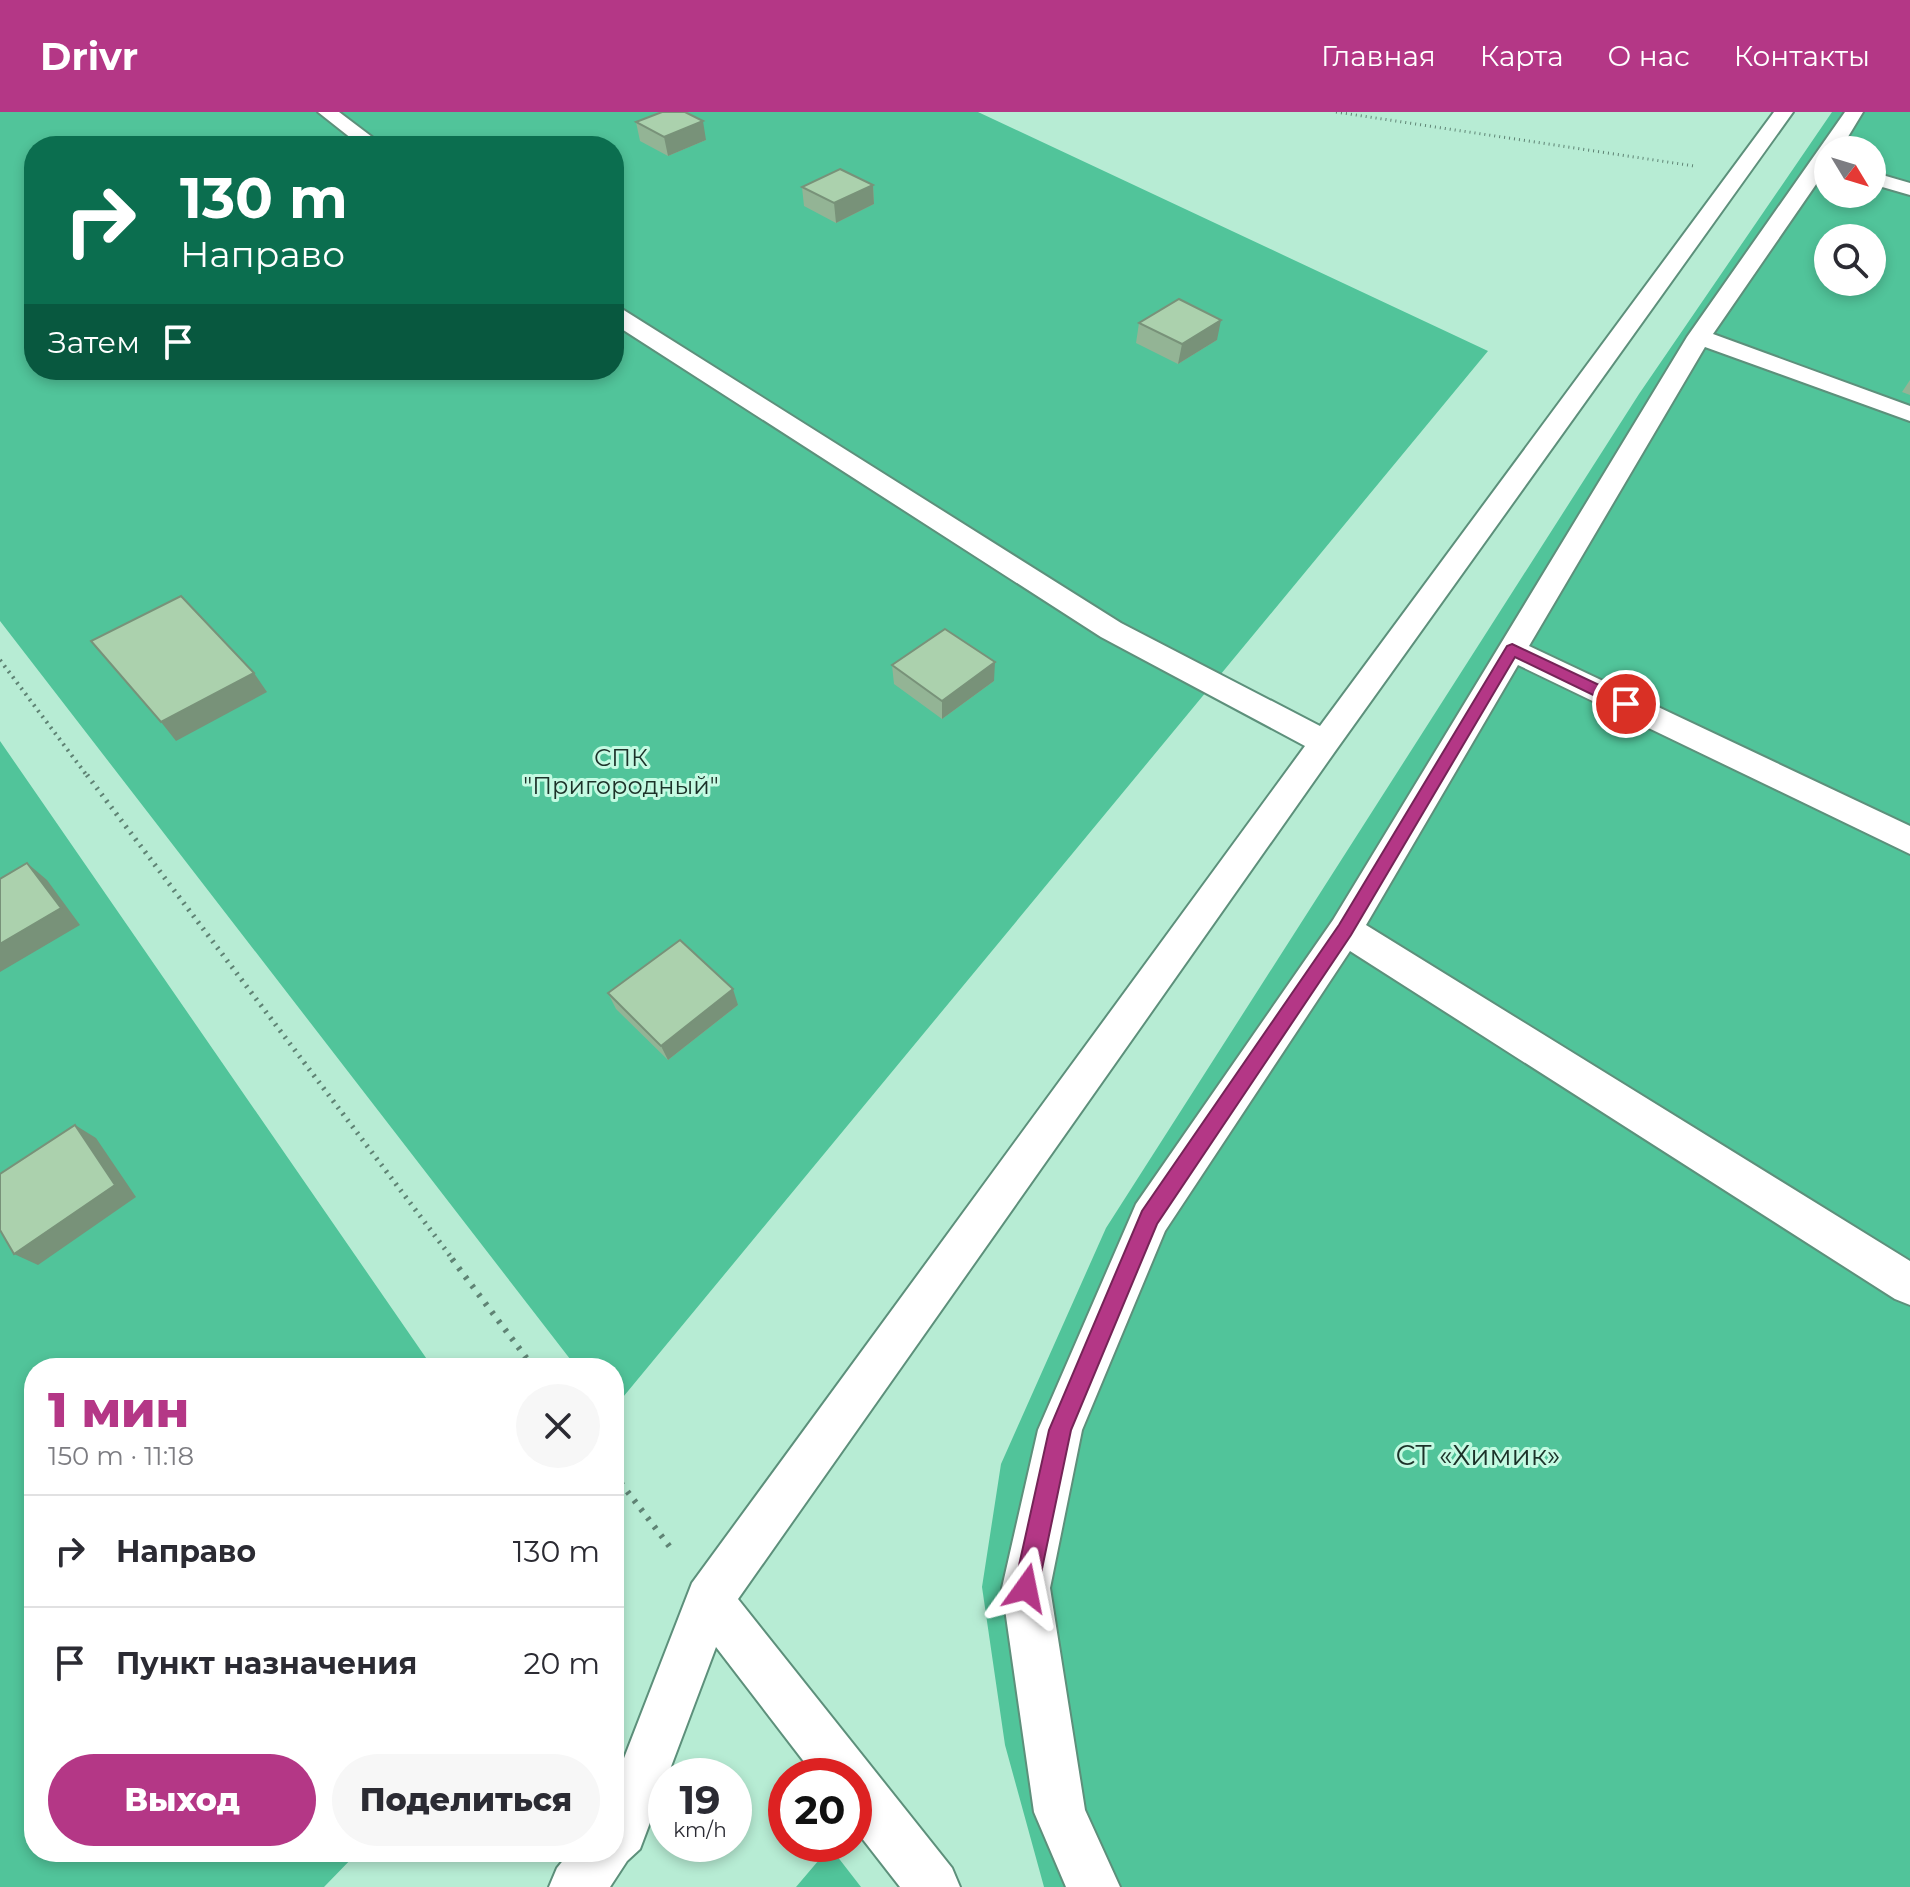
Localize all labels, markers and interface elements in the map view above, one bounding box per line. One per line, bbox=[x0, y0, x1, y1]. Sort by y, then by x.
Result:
text: Drivr bbox=[40, 33, 138, 80]
text: Главная bbox=[1321, 39, 1436, 73]
text: Карта bbox=[1480, 39, 1564, 73]
text: О нас bbox=[1608, 39, 1690, 73]
text: Контакты bbox=[1734, 39, 1870, 73]
north arrow bbox=[1814, 136, 1886, 208]
map controls bbox=[1814, 136, 1886, 296]
text: 130 m bbox=[180, 164, 348, 232]
icon: right bbox=[48, 168, 152, 272]
button: search bbox=[1814, 224, 1886, 296]
text: Направо bbox=[180, 232, 345, 276]
icon: arrive bbox=[156, 320, 200, 364]
text: Затем bbox=[48, 324, 140, 361]
pin bbox=[1592, 670, 1660, 738]
icon: arrive bbox=[1604, 682, 1648, 726]
park label: СПК "Пригородный" bbox=[523, 743, 719, 800]
text: 1 мин bbox=[48, 1381, 189, 1439]
button: close bbox=[516, 1384, 600, 1468]
park label: СТ «Химик» bbox=[1396, 1438, 1560, 1472]
text: 150 m · 11:18 bbox=[48, 1440, 194, 1472]
icon: right bbox=[48, 1529, 92, 1573]
text: Направо bbox=[116, 1533, 256, 1570]
text: 130 m bbox=[513, 1533, 600, 1570]
position arrow bbox=[984, 1546, 1068, 1630]
icon: arrive bbox=[48, 1641, 92, 1685]
text: Пункт назначения bbox=[116, 1645, 417, 1682]
text: 20 m bbox=[523, 1645, 600, 1682]
button: Выход bbox=[48, 1754, 316, 1846]
button: Поделиться bbox=[332, 1754, 600, 1846]
speed limit sign: 20 bbox=[768, 1758, 872, 1862]
text: 19 bbox=[679, 1775, 721, 1824]
text: km/h bbox=[673, 1818, 727, 1842]

